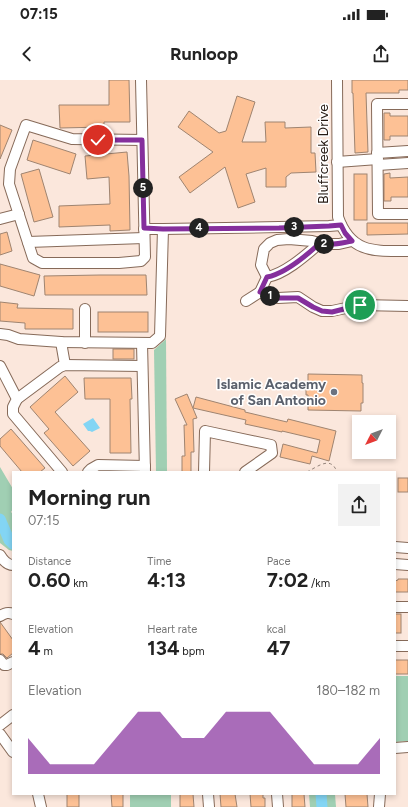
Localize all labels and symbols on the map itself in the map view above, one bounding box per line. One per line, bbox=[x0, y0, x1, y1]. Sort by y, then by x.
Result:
street label: Bluffcreek Drive bbox=[315, 104, 332, 204]
pin bbox=[81, 123, 115, 157]
pin: 5 bbox=[133, 178, 153, 198]
pin: 3 bbox=[284, 217, 304, 237]
pin: 4 bbox=[189, 218, 209, 238]
pin: 2 bbox=[314, 234, 334, 254]
pin: 1 bbox=[260, 286, 280, 306]
pin bbox=[343, 288, 377, 322]
place label: Islamic Academy of San Antonio bbox=[217, 376, 327, 409]
marker: Islamic Academy of San Antonio bbox=[329, 387, 339, 397]
north arrow bbox=[352, 415, 396, 459]

